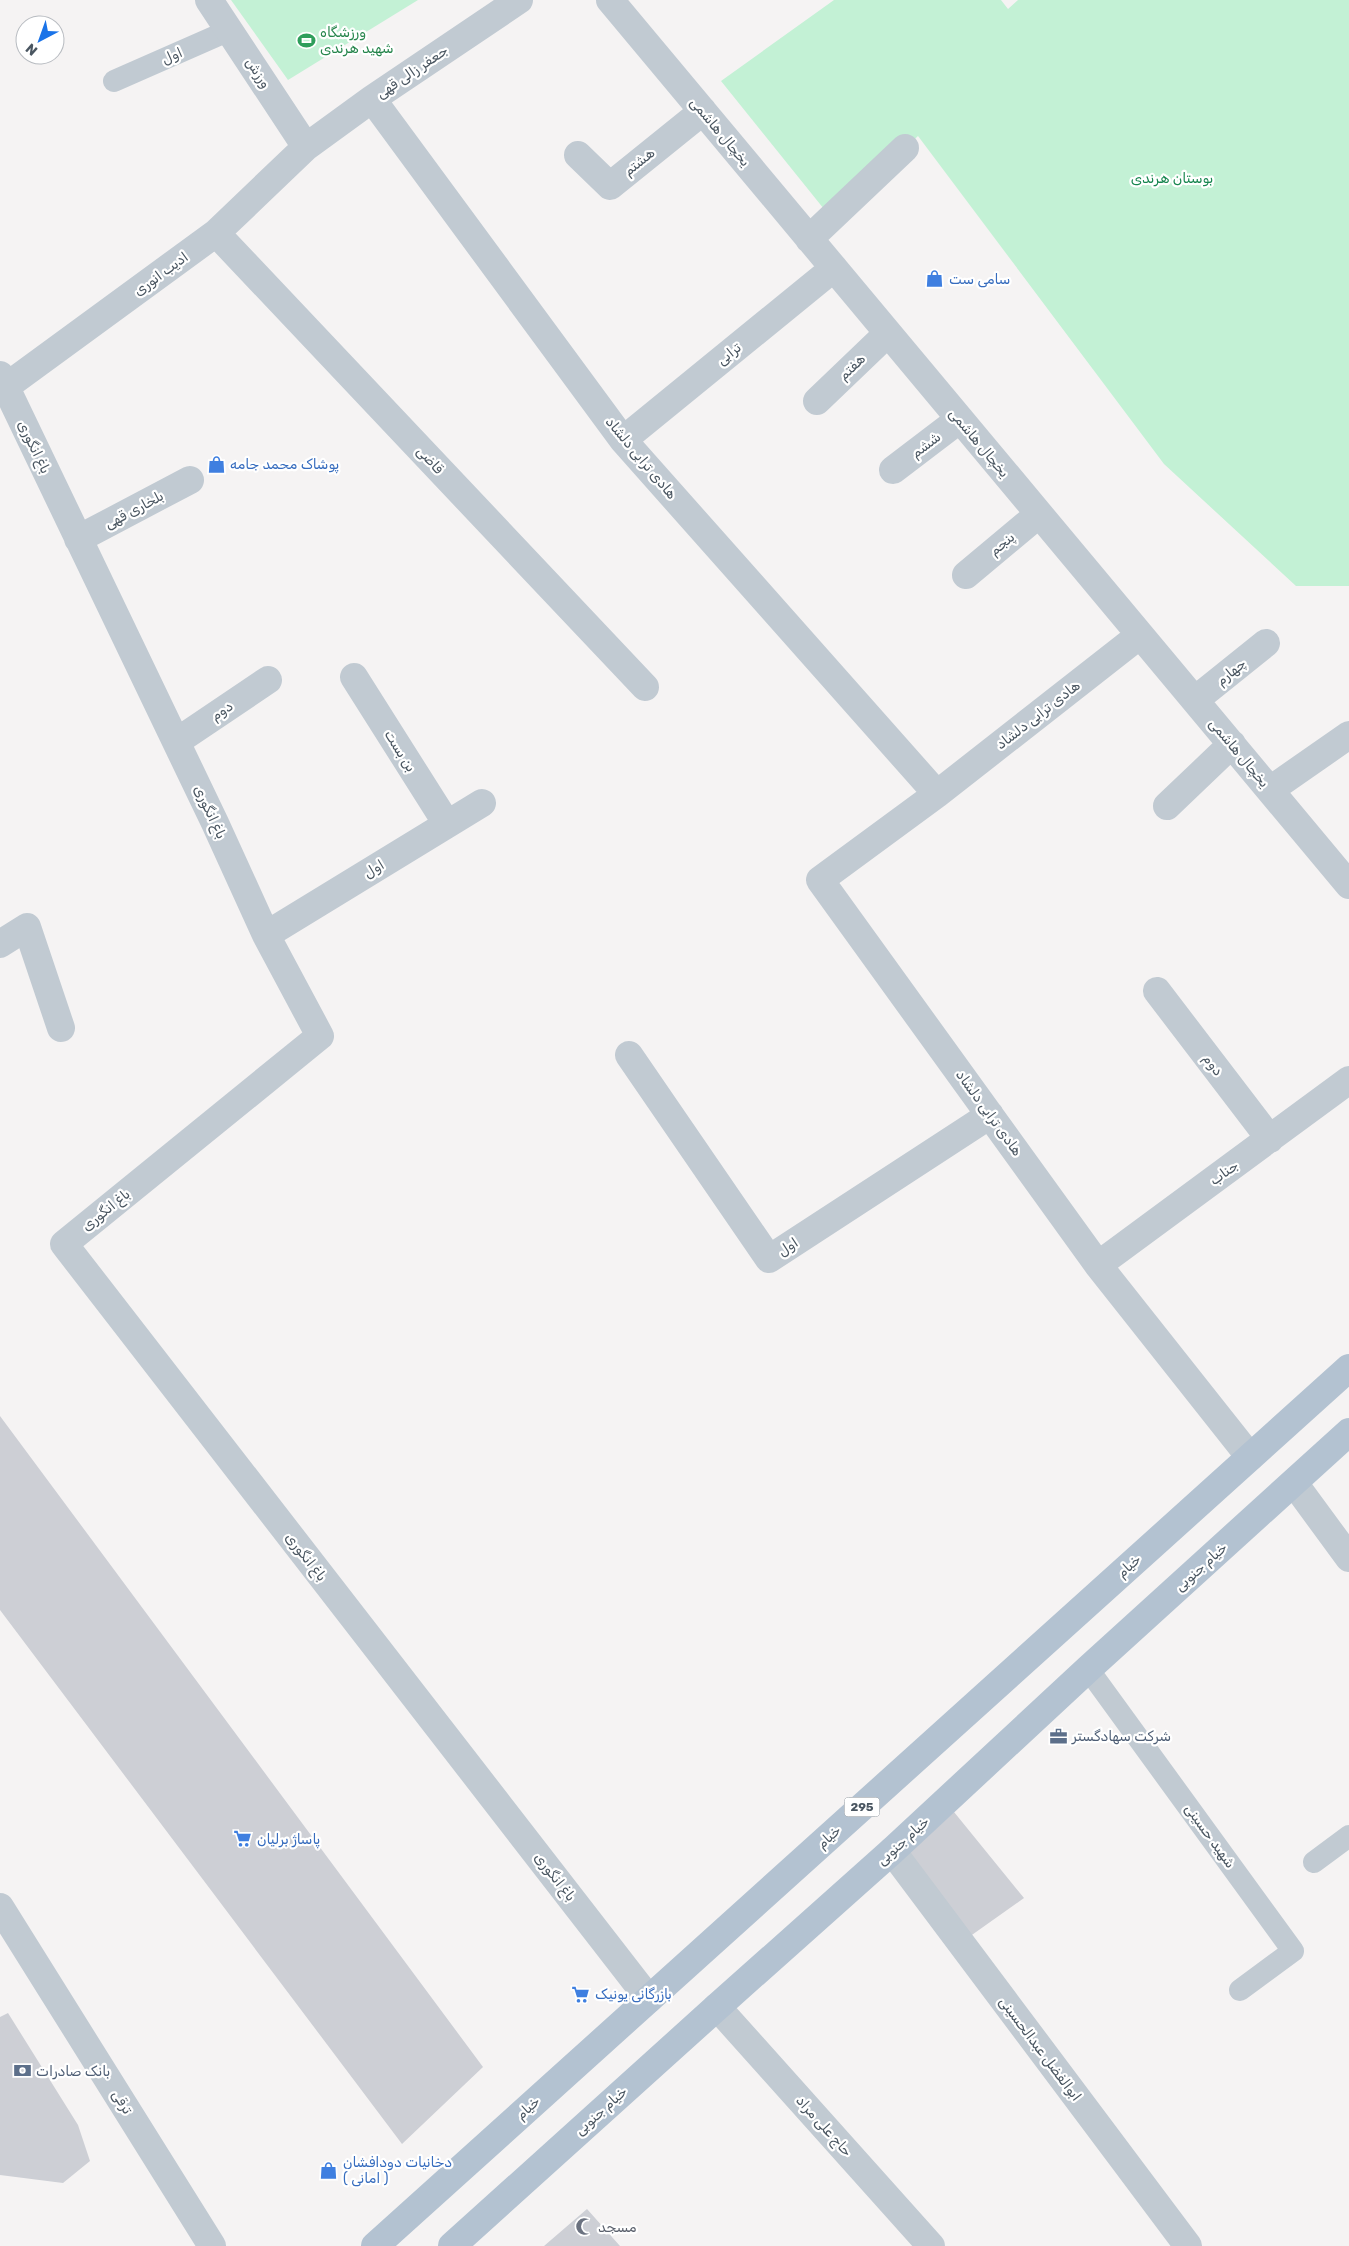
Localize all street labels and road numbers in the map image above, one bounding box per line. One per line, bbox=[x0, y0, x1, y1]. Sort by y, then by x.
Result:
street label: جعفر زالی قهی bbox=[373, 42, 451, 102]
street label: اول bbox=[159, 44, 185, 68]
street label: ورزش bbox=[242, 55, 274, 91]
street label: یخچال هاشمی bbox=[686, 94, 754, 170]
street label: هشتم bbox=[620, 144, 658, 180]
street label: ادیب انوری bbox=[130, 249, 192, 299]
street label: ترابی bbox=[713, 339, 745, 369]
street label: هفتم bbox=[835, 350, 869, 384]
street label: یخچال هاشمی bbox=[945, 405, 1013, 481]
street label: هادی ترابی دلشاد bbox=[602, 413, 680, 503]
street label: باغ انگوری bbox=[13, 418, 54, 477]
street label: ششم bbox=[908, 428, 944, 462]
street label: قاضی bbox=[413, 443, 447, 478]
street label: بلخاری قهی bbox=[102, 487, 166, 533]
street label: پنجم bbox=[986, 529, 1019, 560]
street label: چهارم bbox=[1213, 655, 1250, 690]
street label: هادی ترابی دلشاد bbox=[993, 677, 1083, 753]
street label: دوم bbox=[208, 697, 237, 725]
street label: یخچال هاشمی bbox=[1205, 715, 1273, 791]
street label: بن بست bbox=[381, 727, 419, 775]
street label: باغ انگوری bbox=[189, 783, 230, 842]
street label: اول bbox=[361, 856, 387, 882]
street label: دوم bbox=[1199, 1051, 1227, 1080]
street label: هادی ترابی دلشاد bbox=[952, 1067, 1026, 1159]
street label: جناب bbox=[1206, 1157, 1242, 1189]
street label: باغ انگوری bbox=[78, 1185, 134, 1235]
street label: اول bbox=[775, 1234, 801, 1260]
street label: باغ انگوری bbox=[281, 1529, 330, 1585]
street label: خیام جنوبی bbox=[1171, 1539, 1231, 1596]
street label: خیام bbox=[1113, 1551, 1145, 1582]
road number: 295 bbox=[844, 1798, 880, 1816]
street label: شهید حسینی bbox=[1181, 1801, 1239, 1871]
street label: خیام جنوبی bbox=[873, 1813, 933, 1870]
street label: خیام bbox=[813, 1822, 845, 1853]
street label: باغ انگوری bbox=[530, 1849, 579, 1905]
street label: ابوالفضل عبدالحسینی bbox=[995, 1994, 1085, 2104]
street label: خیام جنوبی bbox=[571, 2083, 631, 2140]
street label: ترقی bbox=[108, 2087, 136, 2117]
street label: حاج علی مراد bbox=[791, 2092, 856, 2162]
street label: خیام bbox=[512, 2093, 544, 2124]

